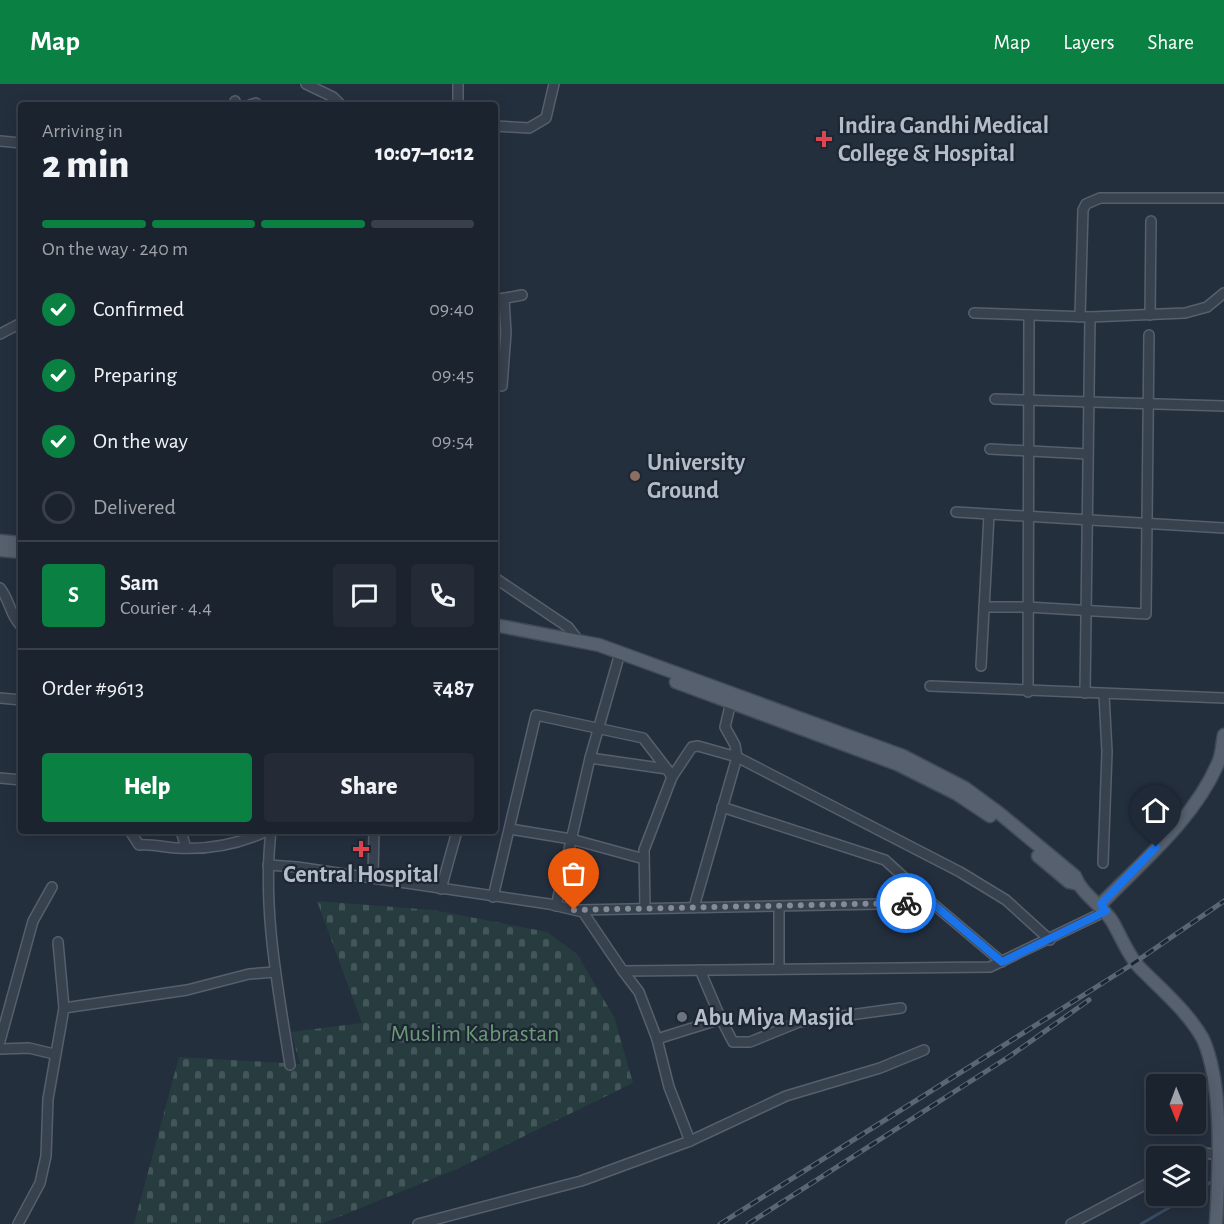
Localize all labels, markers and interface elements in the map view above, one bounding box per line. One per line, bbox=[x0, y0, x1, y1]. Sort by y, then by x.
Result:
text: Map bbox=[30, 28, 80, 56]
text: Map bbox=[994, 32, 1030, 53]
text: Layers bbox=[1063, 32, 1114, 53]
text: Share bbox=[1147, 32, 1194, 53]
place label: Indira Gandhi Medical College & Hospital bbox=[838, 114, 1049, 166]
text: Arriving in bbox=[42, 121, 123, 141]
marker: Indira Gandhi Medical College & Hospital bbox=[815, 130, 833, 148]
text: 10:07–10:12 bbox=[375, 142, 474, 164]
text: 2 min bbox=[42, 146, 129, 185]
text: On the way · 240 m bbox=[42, 239, 188, 259]
icon: check bbox=[42, 293, 75, 326]
text: Confirmed bbox=[93, 298, 184, 320]
text: 09:40 bbox=[429, 299, 474, 319]
icon: check bbox=[42, 359, 75, 392]
text: Preparing bbox=[93, 364, 177, 386]
text: 09:45 bbox=[431, 365, 474, 385]
icon: check bbox=[42, 425, 75, 458]
text: On the way bbox=[93, 430, 188, 452]
text: 09:54 bbox=[431, 431, 474, 451]
place label: University Ground bbox=[647, 451, 746, 503]
marker: University Ground bbox=[628, 469, 642, 483]
text: Delivered bbox=[93, 496, 176, 518]
button: chat bbox=[333, 564, 396, 627]
button: phone bbox=[411, 564, 474, 627]
text: Sam bbox=[120, 572, 159, 594]
text: S bbox=[68, 584, 79, 606]
text: Courier · 4.4 bbox=[120, 598, 212, 618]
text: Order #9613 bbox=[42, 677, 144, 699]
text: ₹487 bbox=[433, 677, 474, 699]
button: Help bbox=[42, 753, 252, 822]
button: Share bbox=[264, 753, 474, 822]
pin bbox=[1130, 785, 1181, 847]
icon: home bbox=[1139, 794, 1172, 827]
marker: Central Hospital bbox=[352, 840, 370, 858]
pin bbox=[548, 848, 599, 910]
icon: bag bbox=[557, 857, 590, 890]
place label: Central Hospital bbox=[283, 863, 439, 887]
courier bbox=[876, 873, 936, 933]
icon: bike bbox=[890, 887, 923, 920]
place label: Abu Miya Masjid bbox=[694, 1006, 854, 1030]
marker: Abu Miya Masjid bbox=[675, 1010, 689, 1024]
park label: Muslim Kabrastan bbox=[391, 1022, 559, 1046]
north arrow bbox=[1146, 1074, 1206, 1134]
map controls bbox=[1146, 1074, 1206, 1206]
button: layers bbox=[1146, 1146, 1206, 1206]

